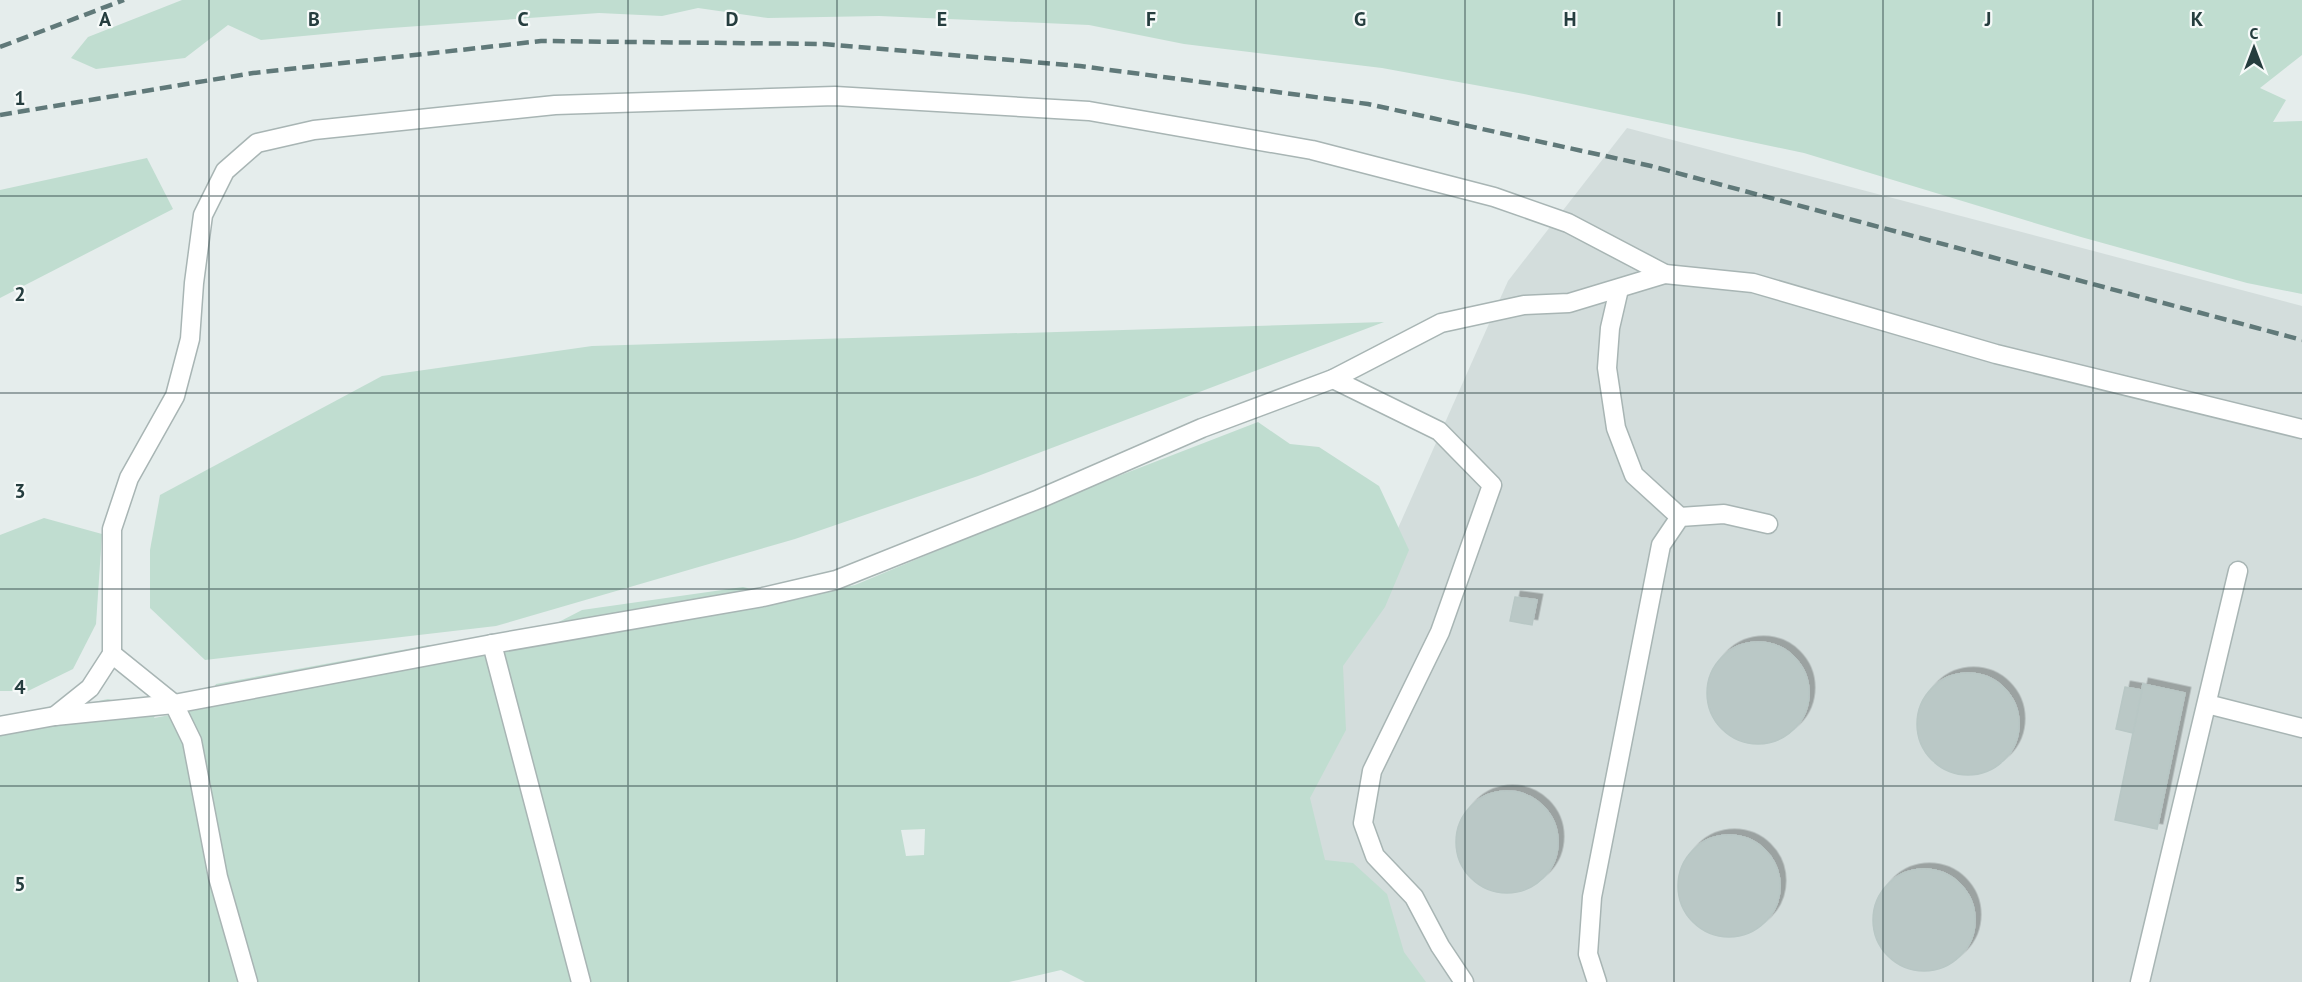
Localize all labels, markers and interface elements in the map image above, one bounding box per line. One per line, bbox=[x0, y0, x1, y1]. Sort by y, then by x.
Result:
text: A bbox=[99, 6, 112, 32]
text: B bbox=[308, 6, 320, 32]
text: C bbox=[517, 6, 529, 32]
text: D bbox=[726, 6, 739, 32]
text: E bbox=[937, 6, 947, 32]
text: F bbox=[1146, 6, 1156, 32]
text: G bbox=[1354, 6, 1366, 32]
text: H bbox=[1563, 6, 1577, 32]
text: I bbox=[1776, 6, 1782, 32]
text: J bbox=[1984, 6, 1991, 32]
text: K bbox=[2191, 6, 2204, 32]
north arrow bbox=[2224, 18, 2284, 78]
text: С bbox=[2250, 23, 2259, 43]
text: 1 bbox=[14, 85, 26, 111]
text: 2 bbox=[14, 281, 26, 307]
text: 3 bbox=[14, 478, 26, 504]
text: 4 bbox=[14, 674, 26, 700]
text: 5 bbox=[14, 871, 26, 897]

